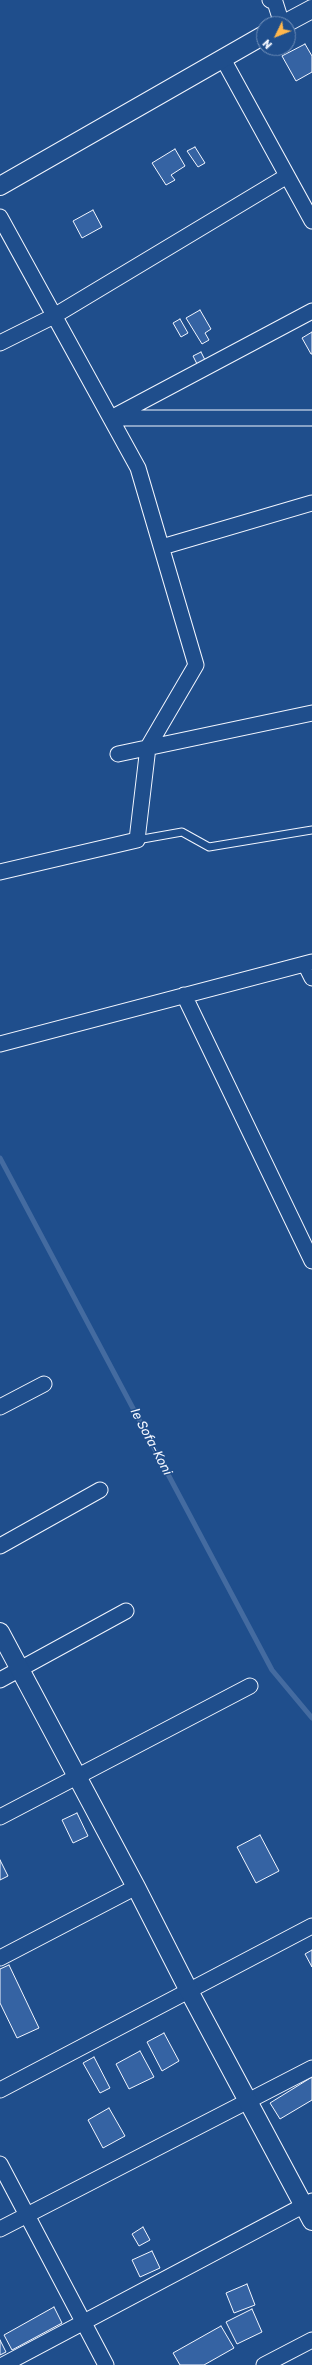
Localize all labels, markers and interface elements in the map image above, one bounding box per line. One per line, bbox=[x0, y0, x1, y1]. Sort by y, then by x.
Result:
north arrow bbox=[256, 16, 296, 56]
text: N bbox=[260, 37, 275, 51]
water label: le Sofa-Koni bbox=[127, 1406, 175, 1478]

